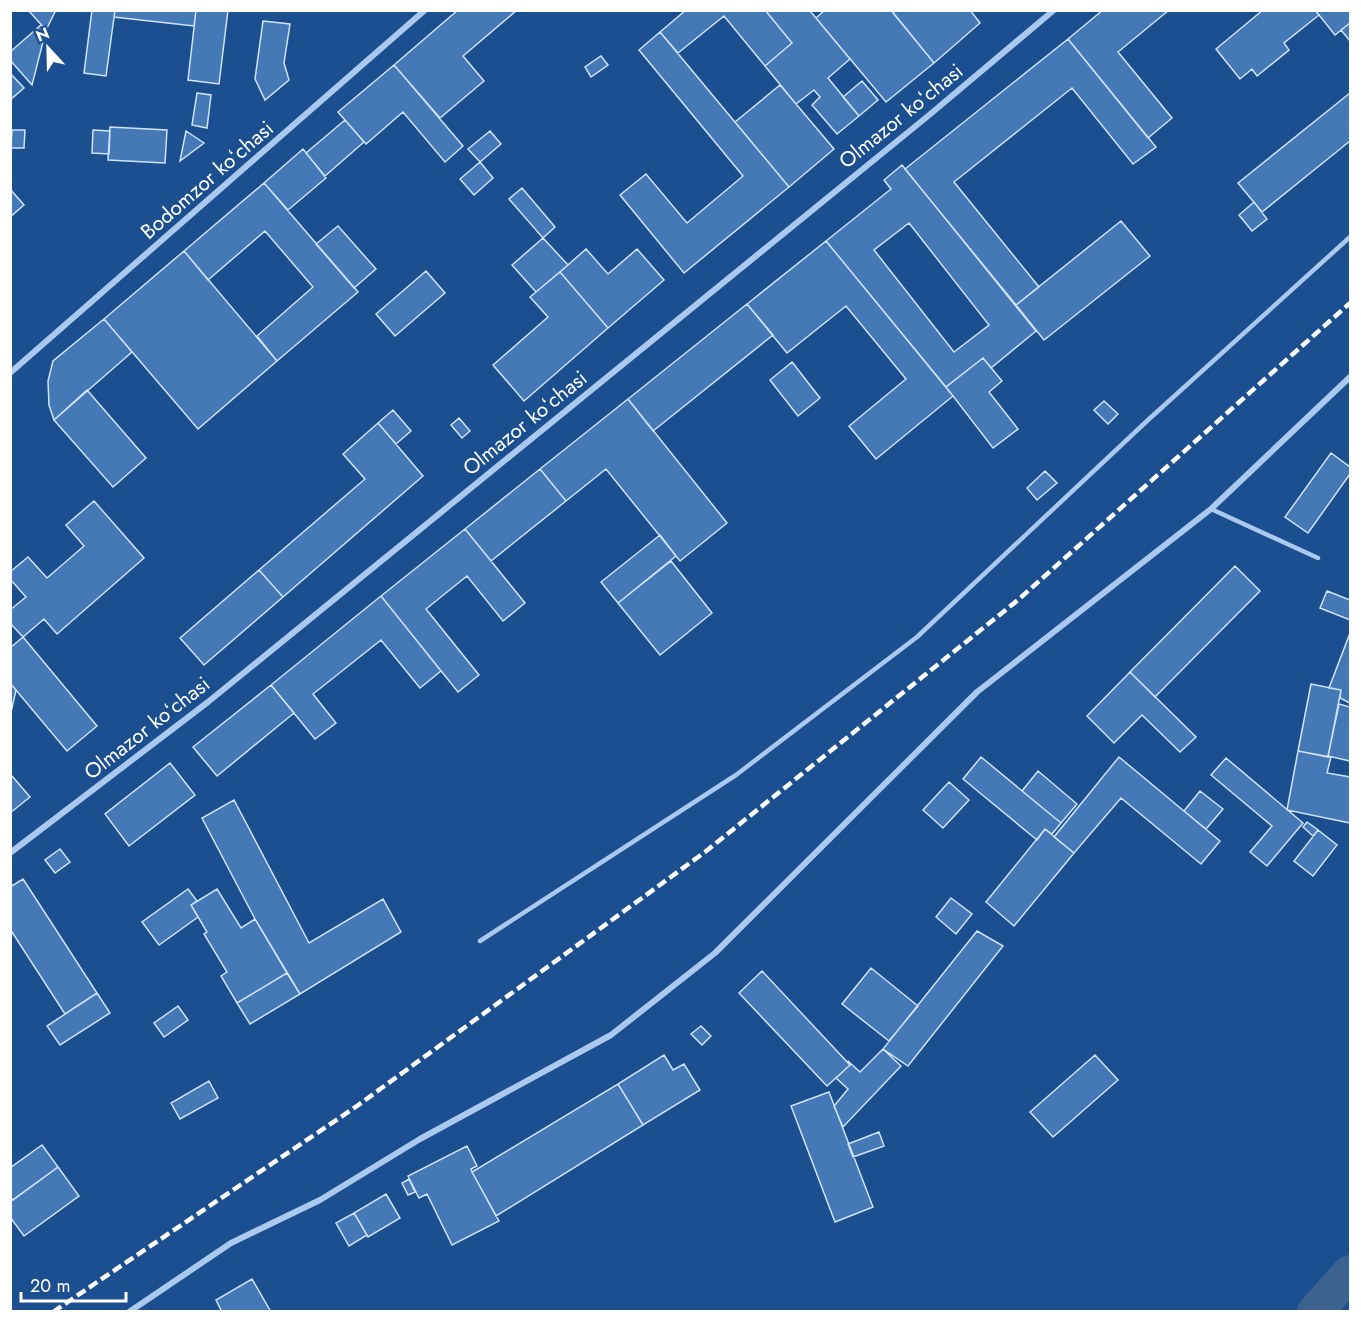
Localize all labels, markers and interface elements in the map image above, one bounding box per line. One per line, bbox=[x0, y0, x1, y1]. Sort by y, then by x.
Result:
north arrow bbox=[18, 18, 78, 78]
text: N bbox=[32, 22, 53, 48]
street label: Olmazor koʻchasi bbox=[832, 56, 970, 176]
street label: Bodomzor koʻchasi bbox=[134, 114, 280, 246]
street label: Olmazor koʻchasi bbox=[456, 363, 594, 483]
street label: Olmazor koʻchasi bbox=[78, 669, 216, 787]
scale bar bbox=[21, 1265, 126, 1303]
text: 20 m bbox=[30, 1273, 70, 1299]

